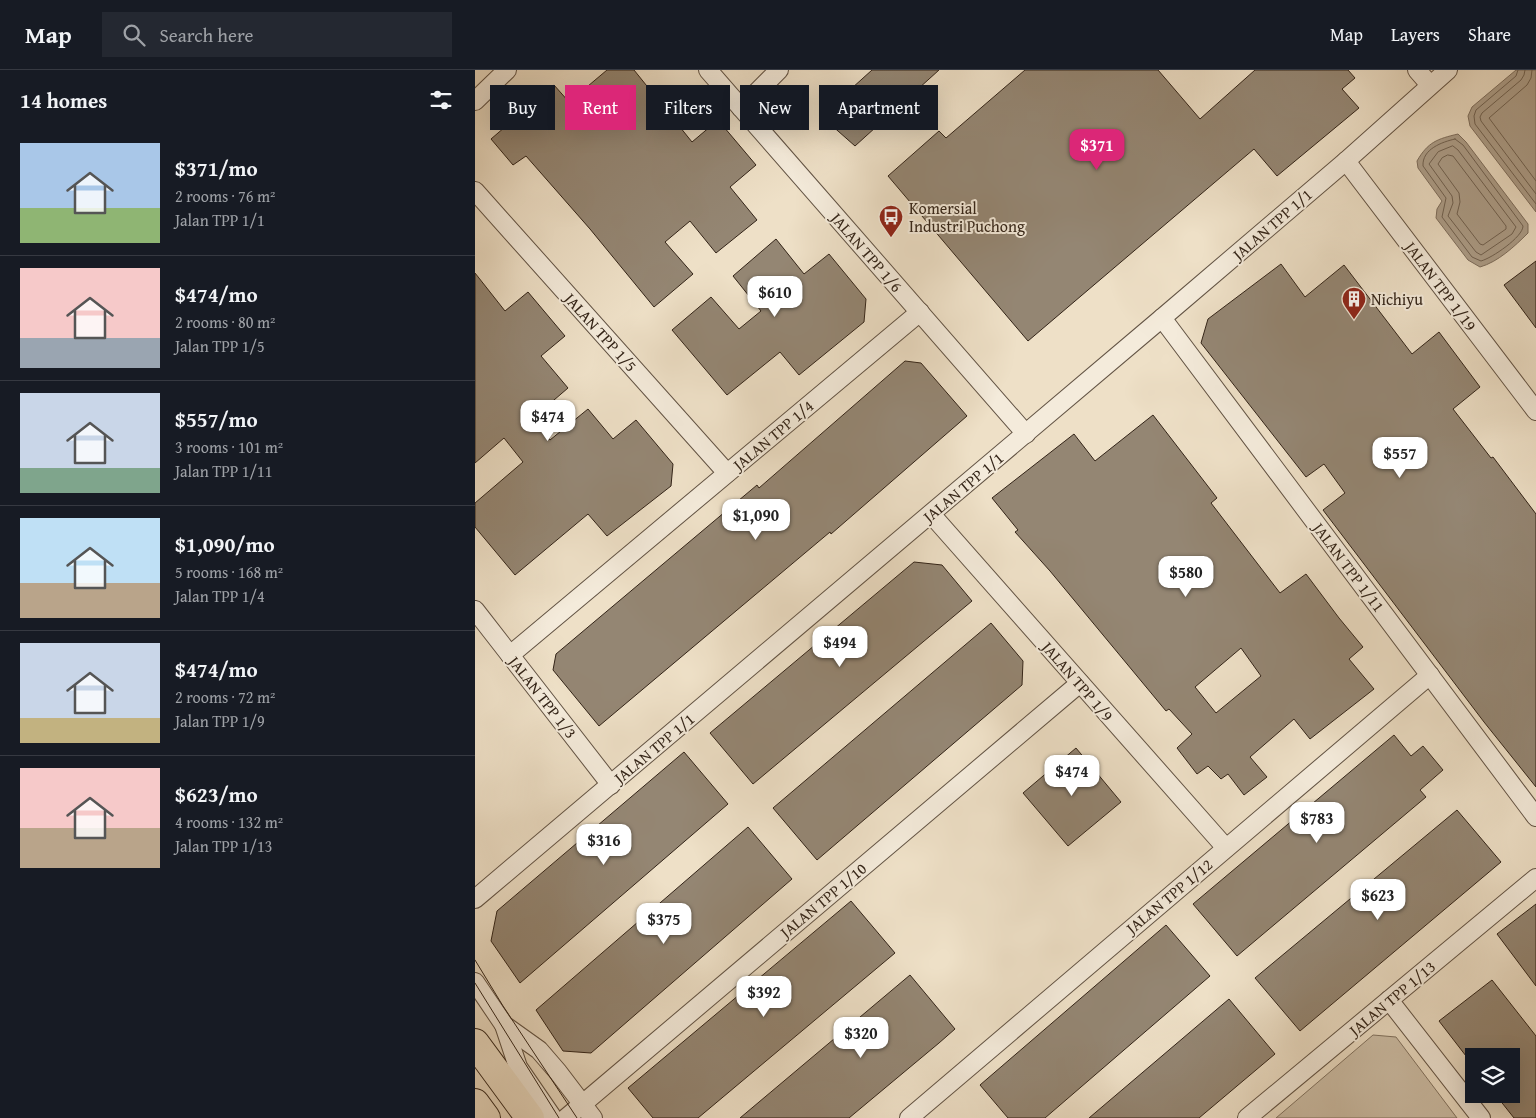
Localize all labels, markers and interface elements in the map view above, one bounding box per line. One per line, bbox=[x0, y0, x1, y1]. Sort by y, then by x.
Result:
search box bbox=[102, 12, 452, 57]
text: Map bbox=[25, 17, 72, 52]
icon: search bbox=[120, 21, 148, 49]
text: Search here bbox=[160, 21, 253, 49]
text: Map bbox=[1330, 21, 1363, 48]
text: Layers bbox=[1391, 21, 1440, 48]
text: Share bbox=[1468, 21, 1511, 48]
text: 14 homes bbox=[20, 85, 107, 116]
chip: Buy bbox=[490, 85, 555, 130]
chip: Rent bbox=[565, 85, 636, 130]
chip: Filters bbox=[646, 85, 730, 130]
chip: New bbox=[740, 85, 809, 130]
chip: Apartment bbox=[819, 85, 938, 130]
icon: filters bbox=[427, 86, 455, 114]
pin: $371 bbox=[1067, 128, 1127, 171]
text: $371 bbox=[1080, 133, 1114, 157]
text: $371/mo bbox=[175, 153, 258, 184]
icon: home bbox=[60, 163, 120, 223]
street label: JALAN TPP 1/1 bbox=[1225, 183, 1317, 267]
text: 2 rooms · 76 m² bbox=[175, 184, 275, 208]
place label: Komersial Industri Puchong bbox=[909, 196, 1025, 238]
bus stop icon: Komersial Industri Puchong bbox=[878, 204, 904, 238]
street label: JALAN TPP 1/6 bbox=[824, 205, 909, 297]
text: Jalan TPP 1/1 bbox=[175, 208, 265, 232]
street label: JALAN TPP 1/19 bbox=[1398, 235, 1483, 336]
pin: $610 bbox=[745, 276, 805, 318]
text: $474/mo bbox=[175, 279, 258, 310]
text: $610 bbox=[758, 280, 792, 304]
street label: JALAN TPP 1/5 bbox=[558, 286, 643, 377]
building icon: Nichiyu bbox=[1341, 286, 1367, 320]
place label: Nichiyu bbox=[1371, 287, 1423, 311]
icon: home bbox=[60, 288, 120, 348]
text: 2 rooms · 80 m² bbox=[175, 310, 275, 334]
text: Jalan TPP 1/5 bbox=[175, 334, 265, 358]
street label: JALAN TPP 1/4 bbox=[726, 394, 819, 477]
pin: $474 bbox=[518, 400, 578, 442]
text: $557/mo bbox=[175, 404, 258, 435]
text: $474 bbox=[531, 404, 565, 428]
icon: home bbox=[60, 413, 120, 473]
text: 3 rooms · 101 m² bbox=[175, 435, 283, 459]
pin: $557 bbox=[1370, 436, 1430, 479]
text: $557 bbox=[1383, 441, 1417, 465]
street label: JALAN TPP 1/1 bbox=[916, 446, 1009, 529]
text: Jalan TPP 1/11 bbox=[175, 459, 273, 483]
pin: $1,090 bbox=[715, 498, 797, 541]
text: $1,090 bbox=[733, 503, 779, 527]
street label: JALAN TPP 1/11 bbox=[1306, 516, 1391, 617]
text: $1,090/mo bbox=[175, 529, 275, 560]
icon: home bbox=[60, 538, 120, 598]
pin: $580 bbox=[1156, 556, 1216, 598]
text: 5 rooms · 168 m² bbox=[175, 560, 283, 584]
text: $580 bbox=[1169, 560, 1203, 584]
text: Jalan TPP 1/4 bbox=[175, 584, 265, 608]
pin: $494 bbox=[810, 626, 870, 668]
text: $494 bbox=[823, 630, 857, 654]
street label: JALAN TPP 1/9 bbox=[1035, 634, 1120, 726]
street label: JALAN TPP 1/3 bbox=[502, 649, 583, 743]
text: $474/mo bbox=[175, 654, 258, 685]
icon: home bbox=[60, 663, 120, 723]
text: 2 rooms · 72 m² bbox=[175, 685, 275, 709]
street label: JALAN TPP 1/1 bbox=[607, 707, 700, 790]
text: Jalan TPP 1/9 bbox=[175, 709, 265, 733]
pin: $474 bbox=[1042, 754, 1102, 797]
text: $474 bbox=[1055, 759, 1089, 783]
text: $623/mo bbox=[175, 779, 258, 810]
icon: home bbox=[60, 788, 120, 848]
pin: $783 bbox=[1287, 802, 1347, 844]
text: $783 bbox=[1300, 806, 1334, 830]
text: 4 rooms · 132 m² bbox=[175, 810, 283, 834]
pin: $316 bbox=[574, 824, 634, 866]
text: $316 bbox=[587, 828, 621, 852]
text: Jalan TPP 1/13 bbox=[175, 834, 273, 858]
street label: JALAN TPP 1/12 bbox=[1119, 853, 1218, 941]
street label: JALAN TPP 1/10 bbox=[773, 856, 872, 945]
pin: $623 bbox=[1348, 878, 1408, 921]
text: $623 bbox=[1361, 883, 1395, 907]
pin: $375 bbox=[634, 902, 694, 945]
text: $375 bbox=[647, 907, 681, 931]
street label: JALAN TPP 1/13 bbox=[1342, 955, 1441, 1043]
pin: $392 bbox=[734, 976, 794, 1018]
text: $392 bbox=[747, 980, 781, 1004]
pin: $320 bbox=[831, 1016, 891, 1059]
text: $320 bbox=[844, 1021, 878, 1045]
map controls bbox=[1465, 1048, 1520, 1103]
button: layers bbox=[1465, 1048, 1520, 1103]

